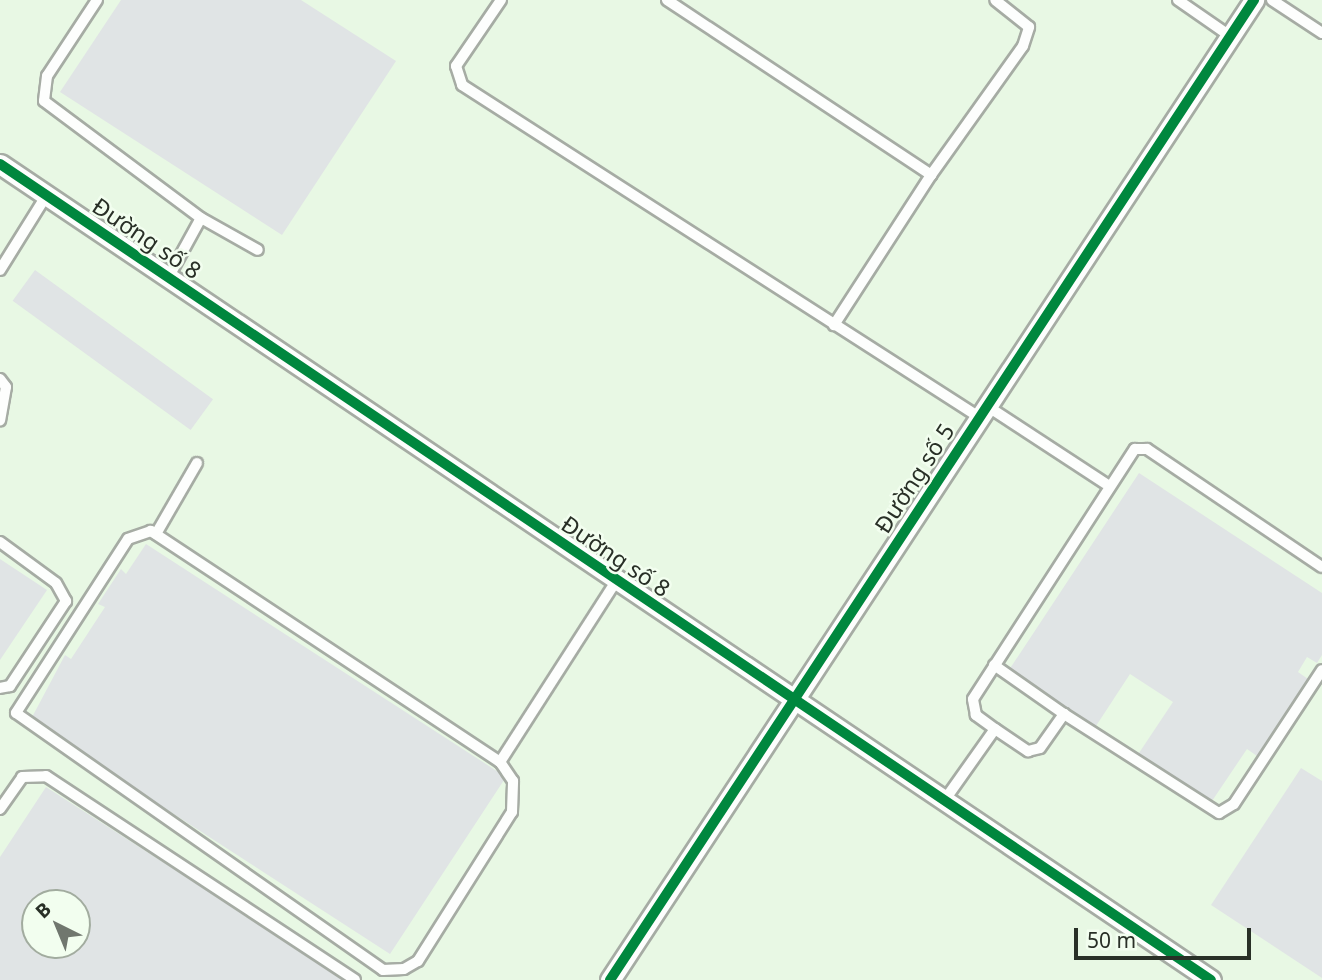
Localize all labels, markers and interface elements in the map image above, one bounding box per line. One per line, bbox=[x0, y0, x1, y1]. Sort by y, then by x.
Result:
street label: Đường số 8 bbox=[88, 192, 206, 284]
street label: Đường số 5 bbox=[868, 418, 960, 538]
street label: Đường số 8 bbox=[557, 510, 675, 602]
north arrow bbox=[21, 889, 91, 959]
text: B bbox=[30, 896, 57, 924]
scale bar bbox=[1077, 914, 1254, 958]
text: 50 m bbox=[1087, 926, 1136, 954]

